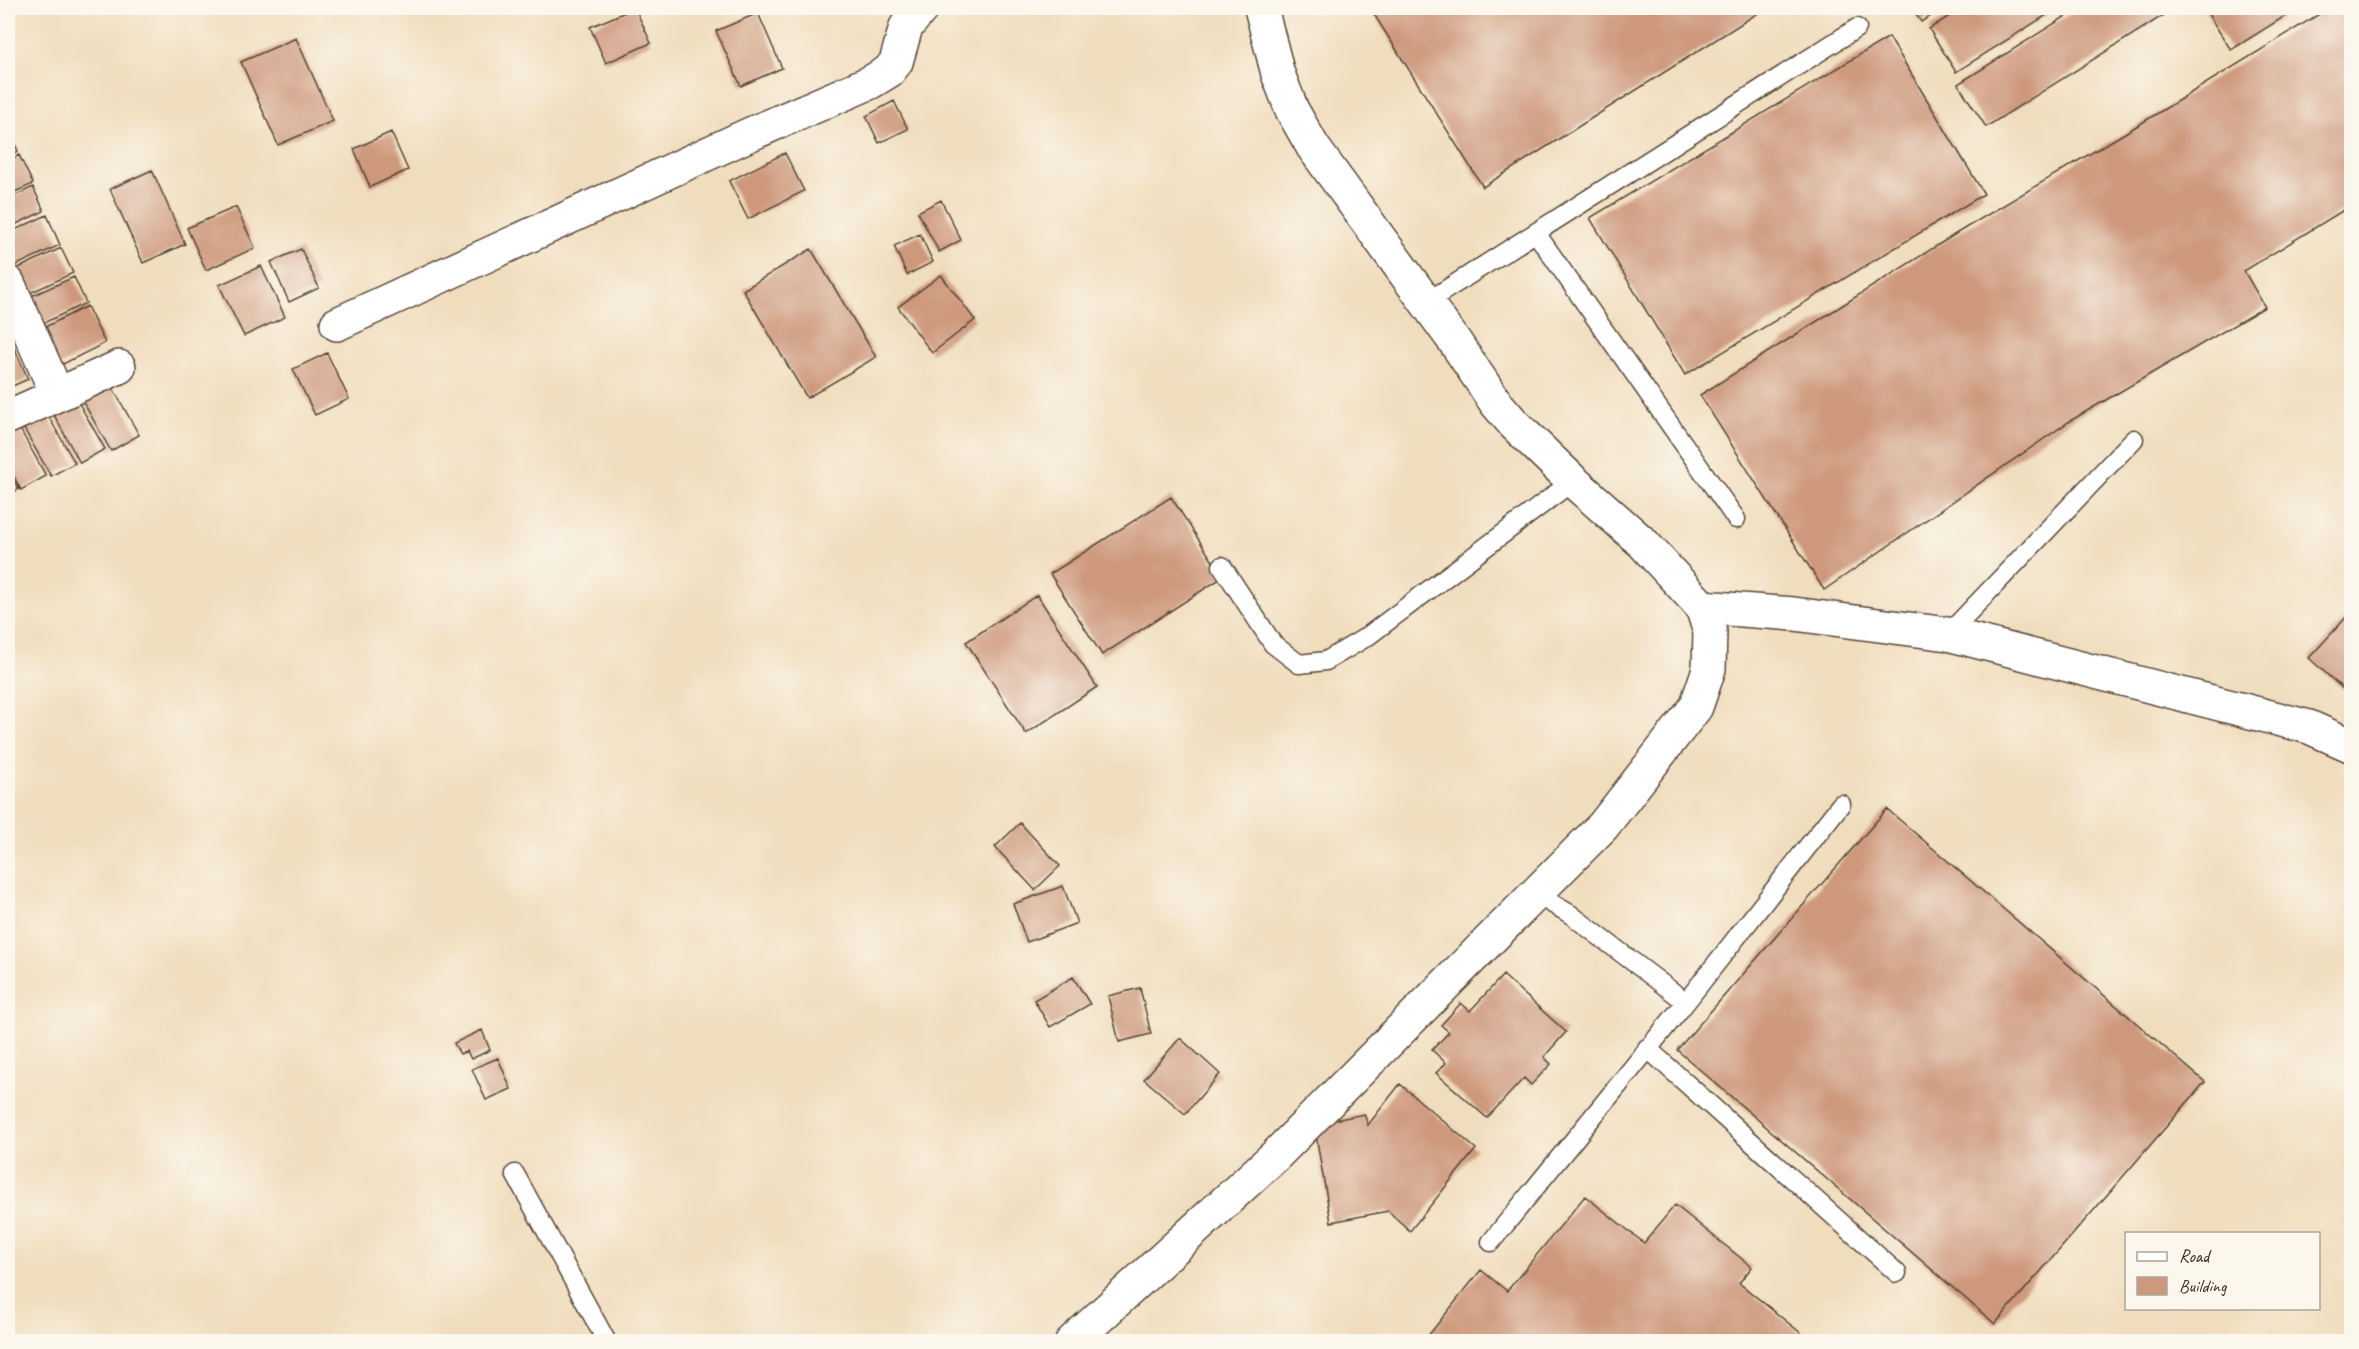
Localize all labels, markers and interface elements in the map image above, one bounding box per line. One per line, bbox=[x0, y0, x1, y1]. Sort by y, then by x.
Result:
legend bbox=[2125, 1232, 2320, 1310]
text: Road bbox=[2179, 1245, 2212, 1267]
text: Building bbox=[2179, 1275, 2228, 1297]

